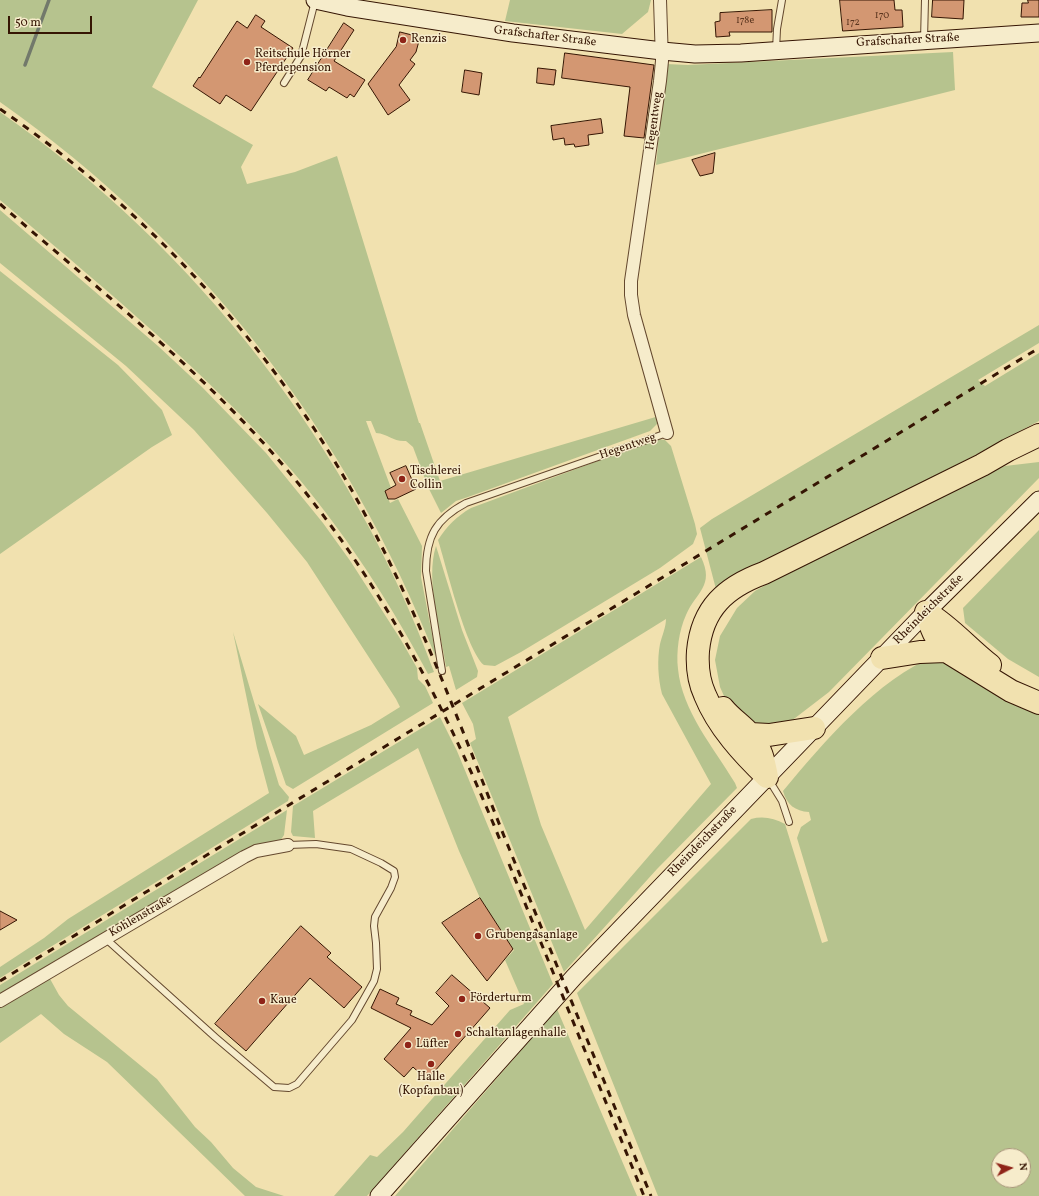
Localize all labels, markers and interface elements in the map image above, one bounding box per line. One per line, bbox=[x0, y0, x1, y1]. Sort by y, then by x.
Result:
scale bar bbox=[10, 8, 94, 34]
house number: 170 bbox=[875, 10, 889, 22]
text: 50 m bbox=[15, 15, 41, 31]
house number: 178e bbox=[736, 15, 754, 27]
house number: 172 bbox=[846, 17, 860, 29]
street label: Grafschafter Straße bbox=[493, 24, 597, 50]
street label: Grafschafter Straße bbox=[856, 31, 960, 51]
place label: Renzis bbox=[411, 33, 447, 47]
marker: Renzis bbox=[398, 35, 408, 45]
place label: Reitschule Hörner Pferdepension bbox=[255, 48, 351, 76]
marker: Reitschule Hörner Pferdepension bbox=[242, 57, 252, 67]
street label: Hegentweg bbox=[644, 91, 666, 151]
street label: Hegentweg bbox=[598, 431, 658, 463]
place label: Tischlerei Collin bbox=[410, 465, 461, 493]
marker: Tischlerei Collin bbox=[397, 474, 407, 484]
street label: Rheindeichstraße bbox=[891, 572, 967, 648]
street label: Rheindeichstraße bbox=[665, 803, 741, 881]
street label: Kohlenstraße bbox=[107, 893, 175, 941]
place label: Grubengasanlage bbox=[486, 929, 578, 943]
marker: Grubengasanlage bbox=[473, 931, 483, 941]
place label: Förderturm bbox=[470, 992, 532, 1006]
place label: Kaue bbox=[270, 994, 297, 1008]
marker: Förderturm bbox=[457, 994, 467, 1004]
marker: Kaue bbox=[257, 996, 267, 1006]
place label: Schaltanlagenhalle bbox=[466, 1027, 566, 1041]
marker: Schaltanlagenhalle bbox=[453, 1029, 463, 1039]
place label: Lüfter bbox=[416, 1038, 448, 1052]
marker: Lüfter bbox=[403, 1040, 413, 1050]
marker: Halle (Kopfanbau) bbox=[426, 1059, 436, 1069]
place label: Halle (Kopfanbau) bbox=[399, 1071, 463, 1099]
north arrow bbox=[991, 1148, 1031, 1188]
text: N bbox=[1015, 1162, 1030, 1172]

